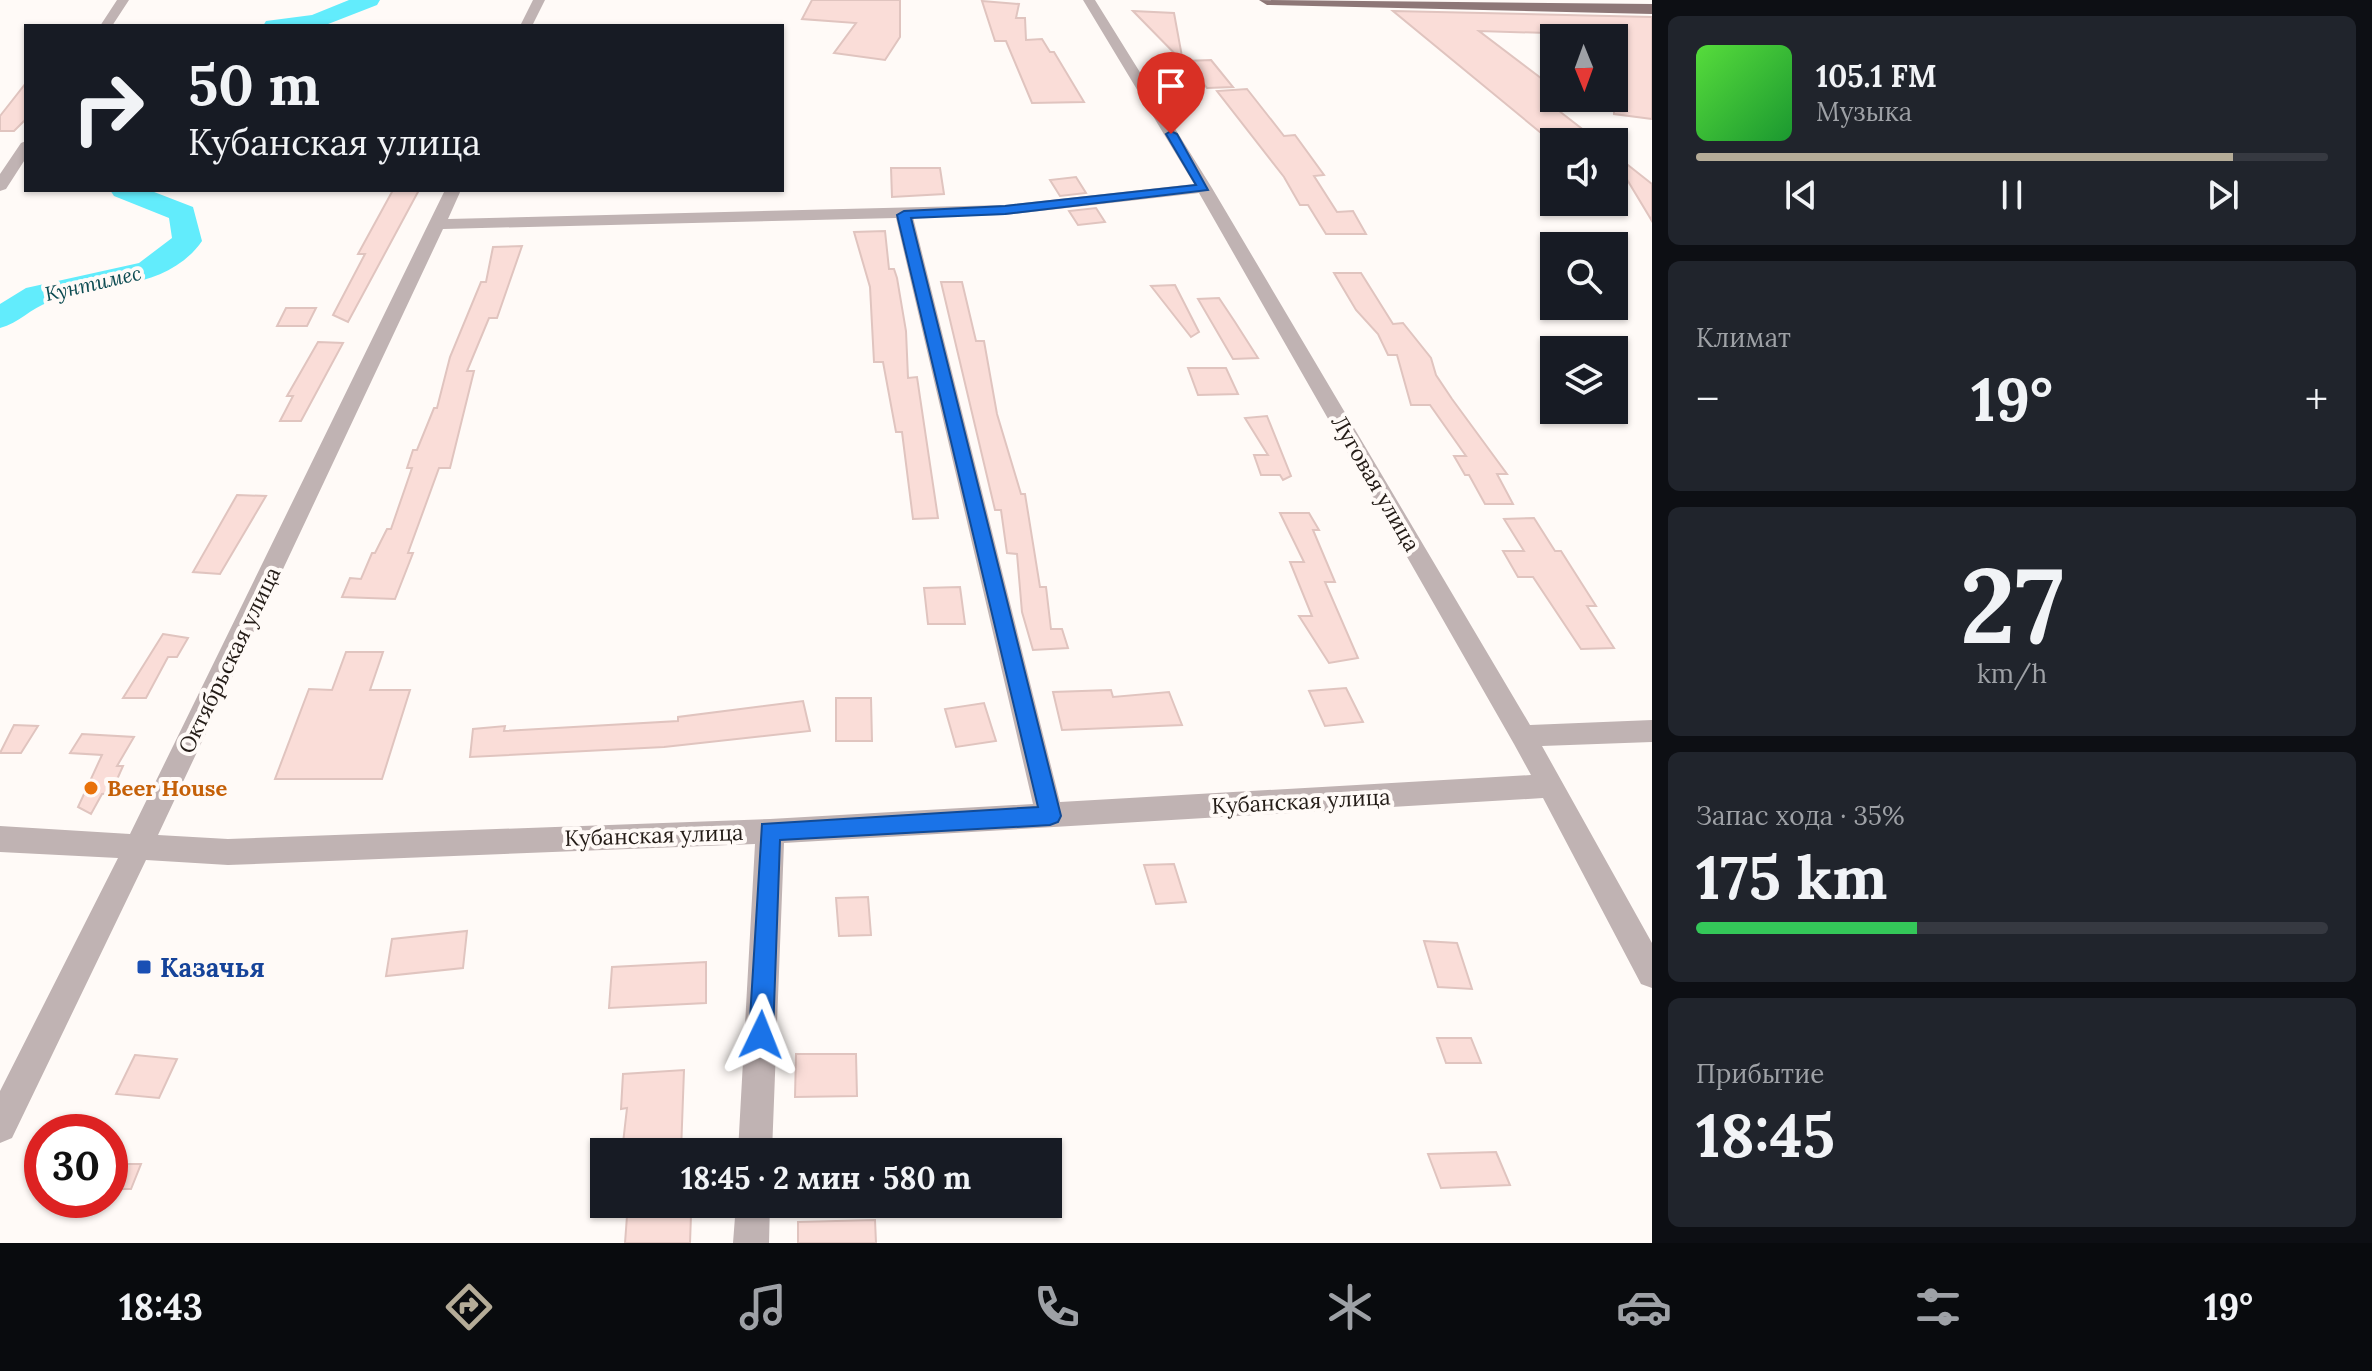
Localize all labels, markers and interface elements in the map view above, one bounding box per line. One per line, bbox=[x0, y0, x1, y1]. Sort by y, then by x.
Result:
north arrow bbox=[1540, 24, 1628, 112]
map controls bbox=[1540, 24, 1628, 424]
text: 50 m bbox=[188, 49, 320, 120]
pin bbox=[1137, 52, 1205, 134]
icon: right bbox=[56, 56, 160, 160]
text: 105.1 FM bbox=[1816, 57, 1937, 95]
icon: arrive bbox=[1149, 64, 1193, 108]
text: Музыка bbox=[1816, 95, 1912, 128]
text: Кубанская улица bbox=[188, 119, 481, 165]
button: sound bbox=[1540, 128, 1628, 216]
icon: previous bbox=[1779, 173, 1823, 217]
icon: pause bbox=[1990, 173, 2034, 217]
icon: next bbox=[2201, 173, 2245, 217]
button: search bbox=[1540, 232, 1628, 320]
water label: Кунтимес bbox=[42, 260, 144, 306]
text: Климат bbox=[1696, 321, 1791, 354]
button: layers bbox=[1540, 336, 1628, 424]
text: 19° bbox=[1971, 361, 2053, 437]
text: − bbox=[1696, 371, 1719, 427]
text: + bbox=[2305, 371, 2328, 427]
street label: Луговая улица bbox=[1326, 410, 1426, 556]
text: 27 bbox=[1960, 538, 2064, 671]
street label: Октябрьская улица bbox=[172, 562, 286, 758]
text: km/h bbox=[1977, 657, 2047, 690]
place label: Beer House bbox=[107, 774, 227, 802]
marker: Beer House bbox=[82, 779, 100, 797]
street label: Кубанская улица bbox=[1211, 782, 1391, 820]
text: Запас хода · 35% bbox=[1696, 799, 1905, 832]
street label: Кубанская улица bbox=[564, 818, 744, 852]
text: 175 km bbox=[1696, 839, 1888, 915]
place label: Казачья bbox=[160, 951, 265, 984]
marker: Казачья bbox=[135, 958, 153, 976]
position arrow bbox=[719, 993, 803, 1077]
text: Прибытие bbox=[1696, 1057, 1824, 1090]
text: 18:45 bbox=[1696, 1097, 1835, 1173]
speed limit sign: 30 bbox=[24, 1114, 128, 1218]
text: 18:45 · 2 мин · 580 m bbox=[681, 1159, 971, 1197]
icon: directions bbox=[441, 1279, 497, 1335]
icon: music bbox=[735, 1279, 791, 1335]
icon: phone bbox=[1029, 1279, 1085, 1335]
icon: climate bbox=[1322, 1279, 1378, 1335]
icon: car bbox=[1616, 1279, 1672, 1335]
icon: filters bbox=[1910, 1279, 1966, 1335]
text: 18:43 bbox=[119, 1284, 203, 1330]
text: 19° bbox=[2204, 1284, 2253, 1330]

